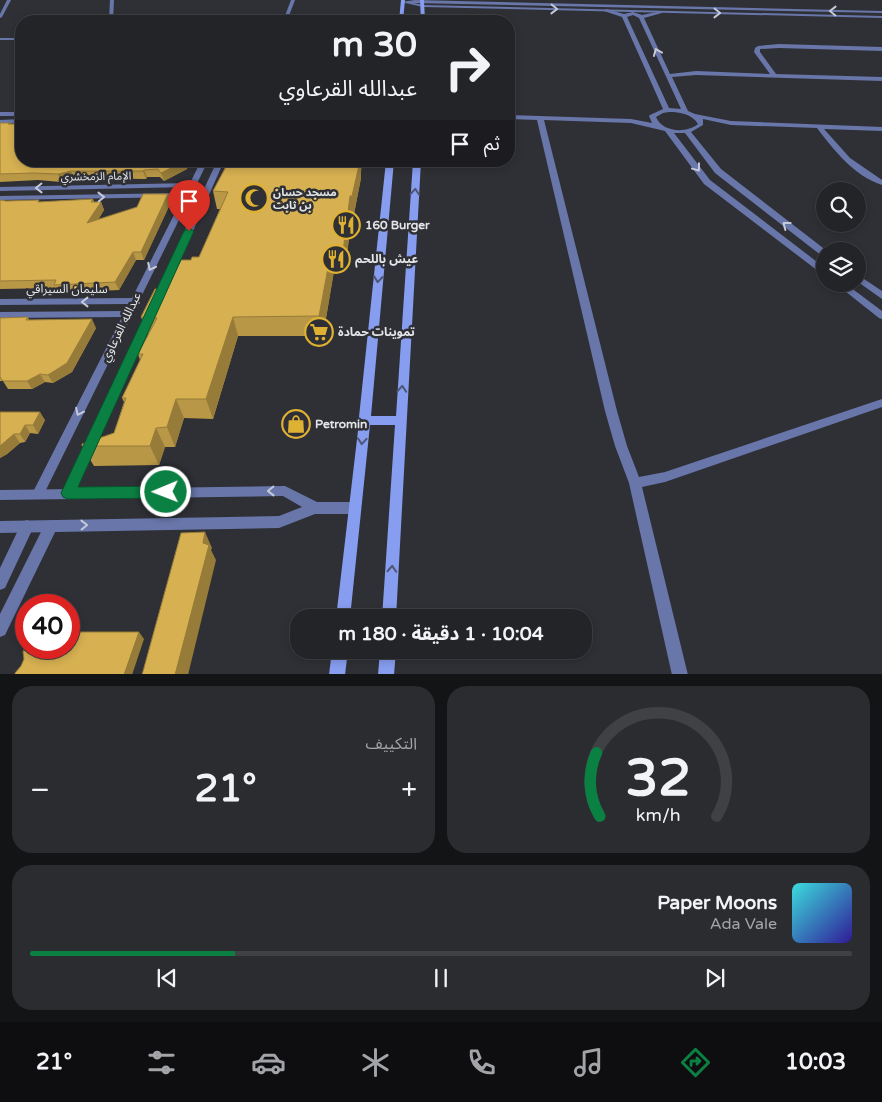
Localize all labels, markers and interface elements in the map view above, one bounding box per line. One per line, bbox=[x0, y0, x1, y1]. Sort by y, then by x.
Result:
one-way arrow bbox=[550, 4, 558, 14]
one-way arrow bbox=[829, 5, 837, 16]
one-way arrow bbox=[713, 8, 721, 18]
text: 30 m bbox=[332, 24, 417, 66]
icon: right bbox=[435, 35, 500, 100]
one-way arrow bbox=[652, 48, 663, 57]
text: عبدالله القرعاوي bbox=[279, 76, 417, 102]
icon: arrive bbox=[446, 130, 474, 158]
text: ثم bbox=[484, 133, 500, 155]
one-way arrow bbox=[691, 162, 700, 172]
street label: الإمام الزمخشري bbox=[61, 169, 131, 186]
pin bbox=[168, 180, 210, 231]
map controls bbox=[816, 182, 866, 292]
button: search bbox=[816, 182, 866, 232]
one-way arrow bbox=[35, 183, 42, 193]
mosque icon: مسجد حسان بن ثابت bbox=[239, 183, 269, 213]
place label: مسجد حسان بن ثابت bbox=[273, 186, 337, 212]
icon: arrive bbox=[175, 187, 203, 215]
one-way arrow bbox=[409, 188, 420, 196]
one-way arrow bbox=[97, 191, 105, 202]
restaurant icon: 160 Burger bbox=[331, 210, 361, 240]
place label: 160 Burger bbox=[365, 218, 430, 233]
one-way arrow bbox=[782, 222, 792, 231]
button: layers bbox=[816, 242, 866, 292]
restaurant icon: عيش باللحم bbox=[321, 244, 351, 274]
place label: عيش باللحم bbox=[355, 252, 418, 268]
one-way arrow bbox=[147, 262, 157, 271]
one-way arrow bbox=[372, 276, 383, 284]
street label: سليمان السيراقي bbox=[26, 282, 108, 299]
street label: عبدالله القرعاوي bbox=[98, 290, 146, 365]
one-way arrow bbox=[80, 297, 88, 307]
supermarket icon: تموينات حمادة bbox=[304, 317, 334, 347]
place label: تموينات حمادة bbox=[338, 325, 416, 339]
one-way arrow bbox=[396, 385, 407, 393]
one-way arrow bbox=[75, 407, 85, 416]
shop icon: Petromin bbox=[281, 409, 311, 439]
place label: Petromin bbox=[315, 417, 367, 431]
one-way arrow bbox=[356, 437, 367, 445]
position arrow bbox=[139, 465, 191, 517]
one-way arrow bbox=[267, 486, 274, 496]
one-way arrow bbox=[80, 520, 88, 531]
one-way arrow bbox=[387, 565, 397, 572]
speed limit sign: 40 bbox=[15, 594, 80, 659]
text: 10:04 · 1 دقيقة · 180 m bbox=[338, 623, 544, 645]
text: التكييف bbox=[365, 734, 417, 754]
text: 32 bbox=[626, 747, 691, 810]
text: 21° bbox=[195, 766, 257, 812]
text: − bbox=[30, 773, 50, 807]
text: + bbox=[401, 773, 417, 807]
text: km/h bbox=[636, 805, 681, 826]
text: Paper Moons bbox=[657, 892, 777, 914]
text: Ada Vale bbox=[710, 914, 777, 934]
icon: previous bbox=[153, 964, 181, 992]
icon: pause bbox=[427, 964, 455, 992]
icon: next bbox=[701, 964, 729, 992]
icon: filters bbox=[144, 1045, 179, 1080]
icon: car bbox=[251, 1045, 286, 1080]
icon: climate bbox=[358, 1045, 393, 1080]
icon: phone bbox=[464, 1045, 499, 1080]
icon: music bbox=[571, 1045, 606, 1080]
icon: directions bbox=[678, 1045, 713, 1080]
text: 21° bbox=[36, 1049, 72, 1075]
text: 10:03 bbox=[785, 1049, 846, 1075]

